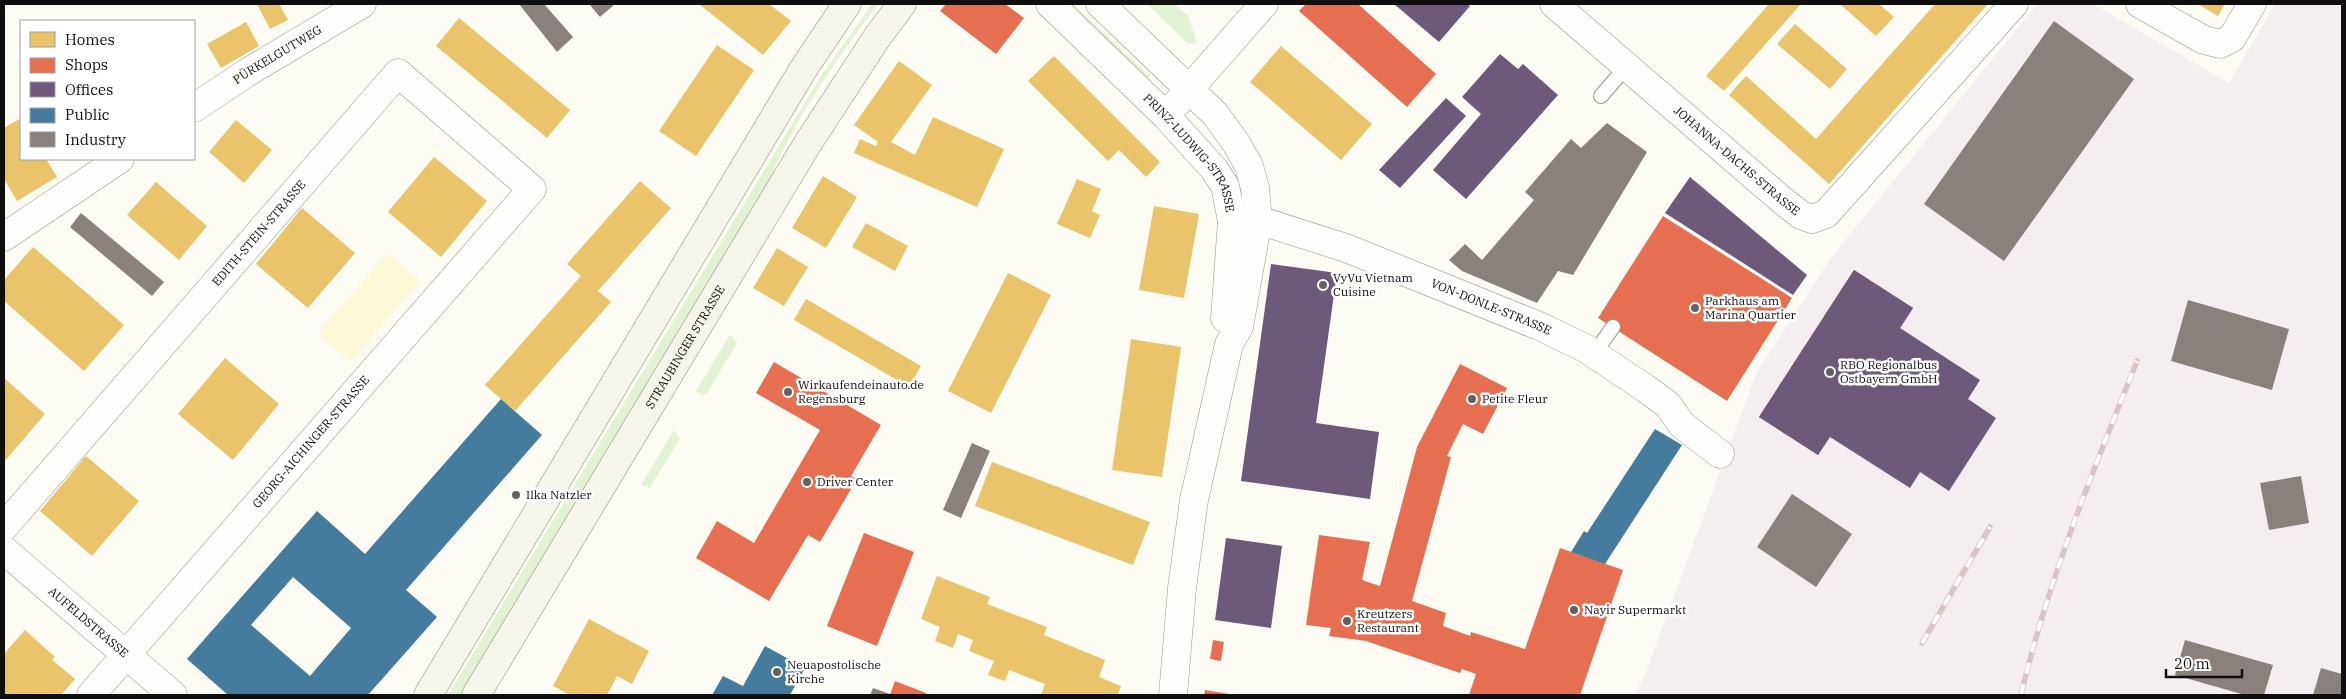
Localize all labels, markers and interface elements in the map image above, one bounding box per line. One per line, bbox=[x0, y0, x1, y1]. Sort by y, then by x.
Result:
legend bbox=[20, 20, 195, 160]
street label: PÜRKELGUTWEG bbox=[230, 22, 325, 87]
text: Homes bbox=[65, 30, 115, 49]
text: Shops bbox=[65, 55, 108, 74]
text: Offices bbox=[65, 80, 113, 99]
street label: PRINZ-LUDWIG-STRASSE bbox=[1140, 90, 1238, 213]
street label: JOHANNA-DACHS-STRASSE bbox=[1671, 103, 1803, 218]
text: Public bbox=[65, 105, 110, 124]
text: Industry bbox=[65, 130, 126, 149]
street label: EDITH-STEIN-STRASSE bbox=[209, 177, 309, 289]
place label: VyVu Vietnam Cuisine bbox=[1333, 270, 1413, 299]
street label: VON-DONLE-STRASSE bbox=[1429, 275, 1554, 338]
marker: VyVu Vietnam Cuisine bbox=[1317, 279, 1329, 291]
street label: STRAUBINGER STRASSE bbox=[642, 282, 728, 411]
place label: Parkhaus am Marina Quartier bbox=[1705, 293, 1797, 322]
marker: Parkhaus am Marina Quartier bbox=[1689, 302, 1701, 314]
place label: RBO Regionalbus Ostbayern GmbH bbox=[1840, 357, 1938, 386]
marker: RBO Regionalbus Ostbayern GmbH bbox=[1824, 366, 1836, 378]
street label: GEORG-AICHINGER-STRASSE bbox=[249, 372, 372, 511]
place label: Wirkaufendeinauto.de Regensburg bbox=[798, 377, 924, 406]
marker: Wirkaufendeinauto.de Regensburg bbox=[782, 386, 794, 398]
place label: Petite Fleur bbox=[1482, 391, 1548, 406]
marker: Petite Fleur bbox=[1466, 393, 1478, 405]
place label: Driver Center bbox=[817, 474, 894, 489]
marker: Driver Center bbox=[801, 476, 813, 488]
place label: Ilka Natzler bbox=[526, 487, 592, 502]
marker: Ilka Natzler bbox=[510, 489, 522, 501]
street label: AUFELDSTRASSE bbox=[46, 583, 132, 660]
place label: Nayir Supermarkt bbox=[1584, 602, 1686, 617]
marker: Nayir Supermarkt bbox=[1568, 604, 1580, 616]
place label: Kreutzers Restaurant bbox=[1357, 606, 1419, 635]
marker: Kreutzers Restaurant bbox=[1341, 615, 1353, 627]
scale bar bbox=[2166, 646, 2242, 678]
text: 20 m bbox=[2174, 654, 2210, 673]
place label: Neuapostolische Kirche bbox=[787, 657, 881, 686]
marker: Neuapostolische Kirche bbox=[771, 666, 783, 678]

